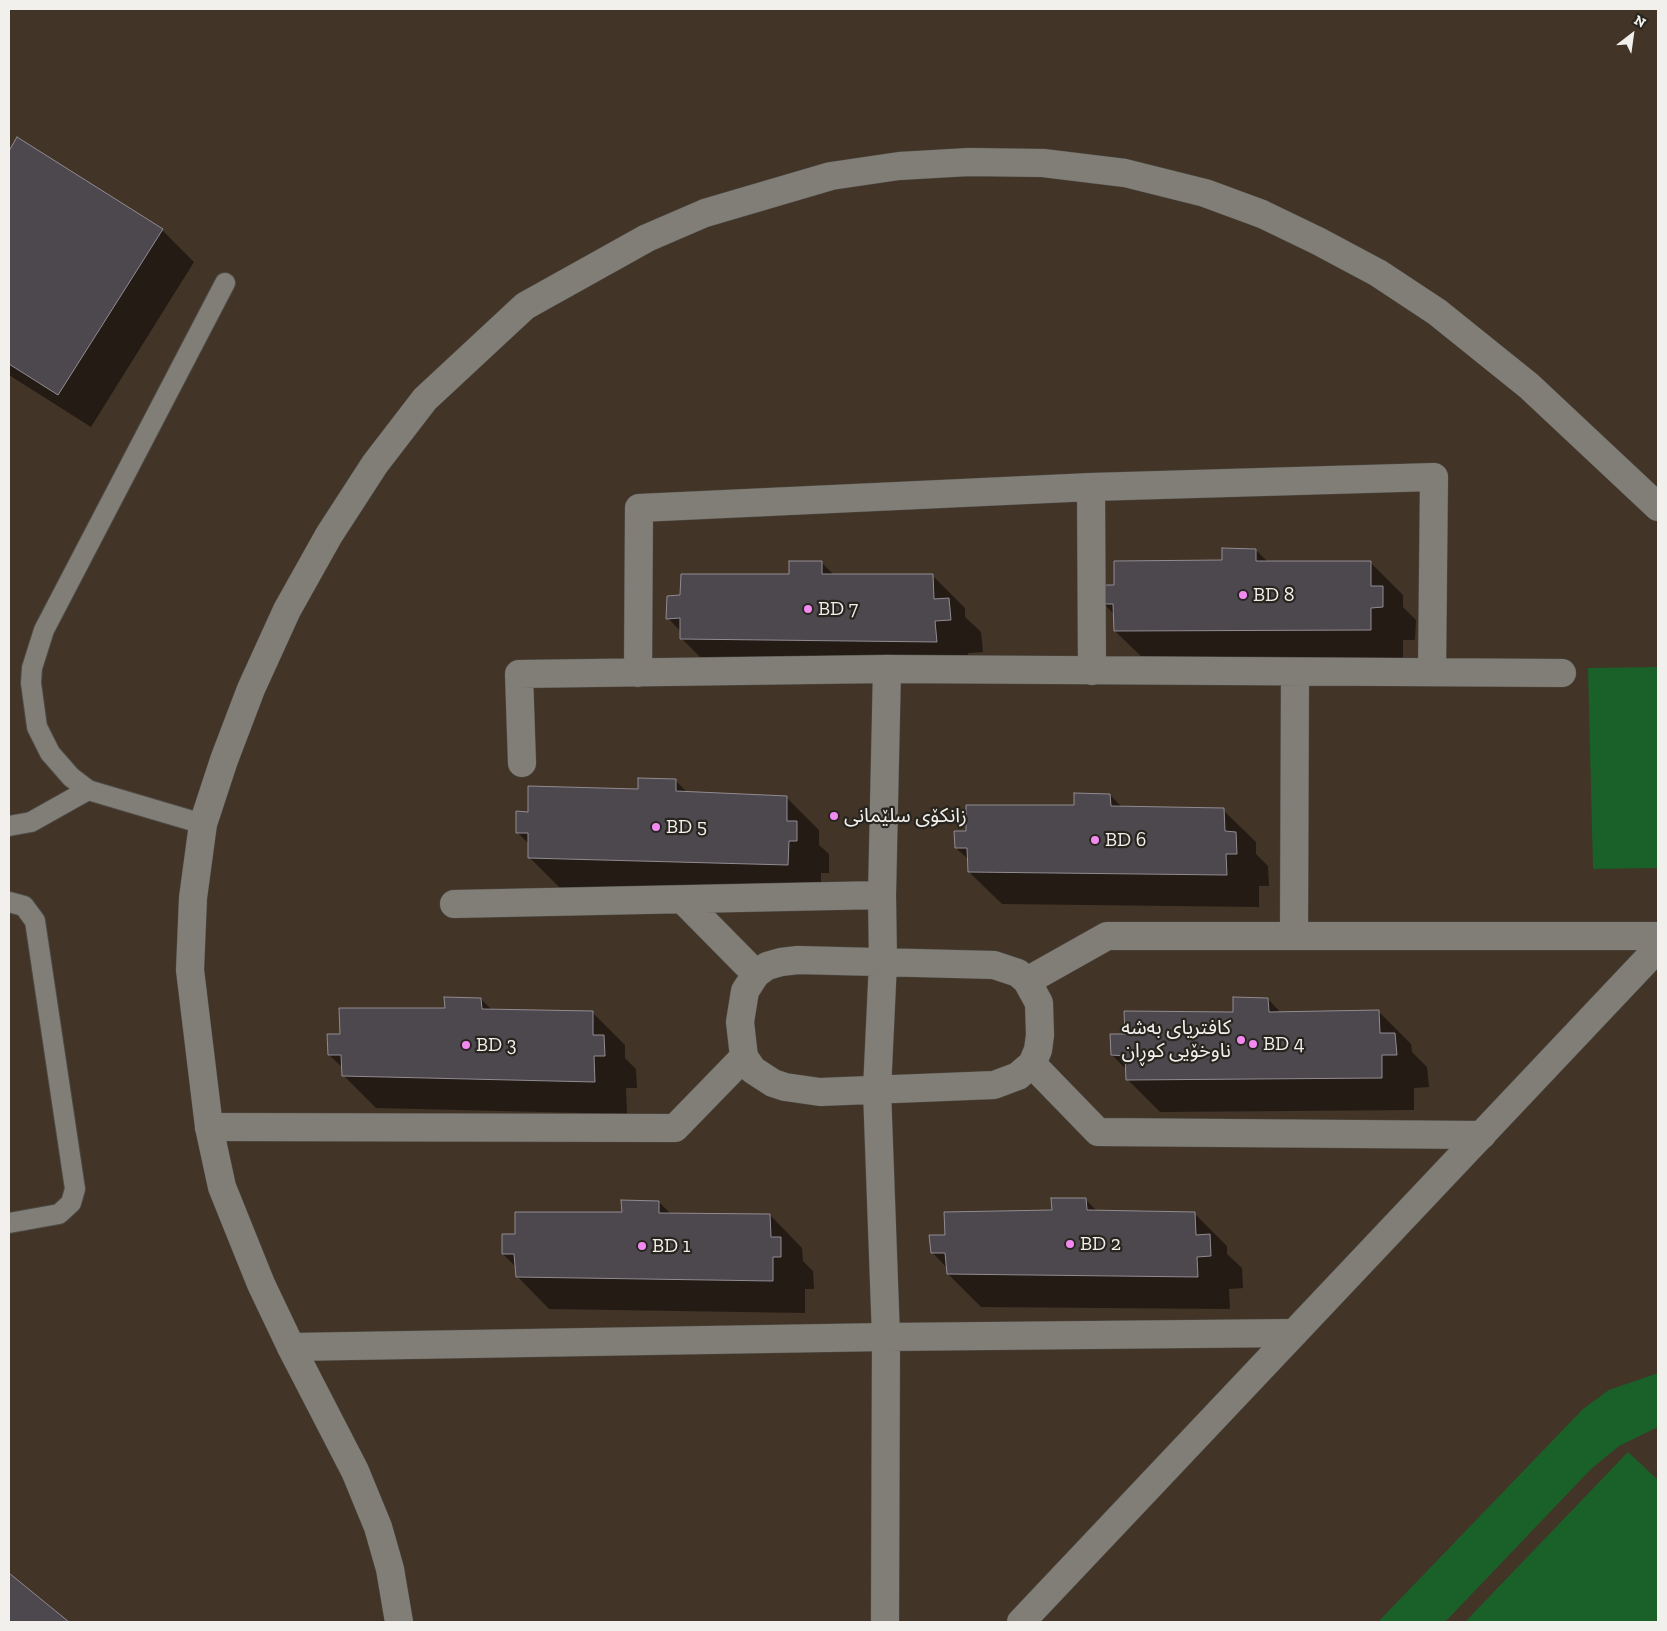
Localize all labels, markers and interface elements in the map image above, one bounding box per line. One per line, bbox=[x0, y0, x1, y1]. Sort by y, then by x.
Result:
north arrow bbox=[1607, 10, 1657, 60]
text: N bbox=[1631, 12, 1649, 32]
place label: BD 8 bbox=[1253, 583, 1294, 607]
marker: BD 8 bbox=[1237, 589, 1249, 601]
place label: BD 7 bbox=[818, 597, 858, 621]
marker: BD 7 bbox=[802, 603, 814, 615]
place label: زانکۆی سلێمانی bbox=[844, 804, 967, 828]
marker: زانکۆی سلێمانی bbox=[828, 810, 840, 822]
place label: BD 5 bbox=[666, 815, 707, 839]
marker: BD 5 bbox=[650, 821, 662, 833]
place label: BD 6 bbox=[1105, 828, 1146, 852]
marker: BD 6 bbox=[1089, 834, 1101, 846]
place label: کافتریای بەشە ناوخۆیی کوڕان bbox=[1121, 1016, 1231, 1063]
place label: BD 4 bbox=[1263, 1032, 1304, 1056]
place label: BD 3 bbox=[476, 1033, 516, 1057]
marker: کافتریای بەشە ناوخۆیی کوڕان bbox=[1235, 1034, 1247, 1046]
marker: BD 4 bbox=[1247, 1038, 1259, 1050]
marker: BD 3 bbox=[460, 1039, 472, 1051]
place label: BD 2 bbox=[1080, 1232, 1121, 1256]
place label: BD 1 bbox=[652, 1234, 690, 1258]
marker: BD 2 bbox=[1064, 1238, 1076, 1250]
marker: BD 1 bbox=[636, 1240, 648, 1252]

